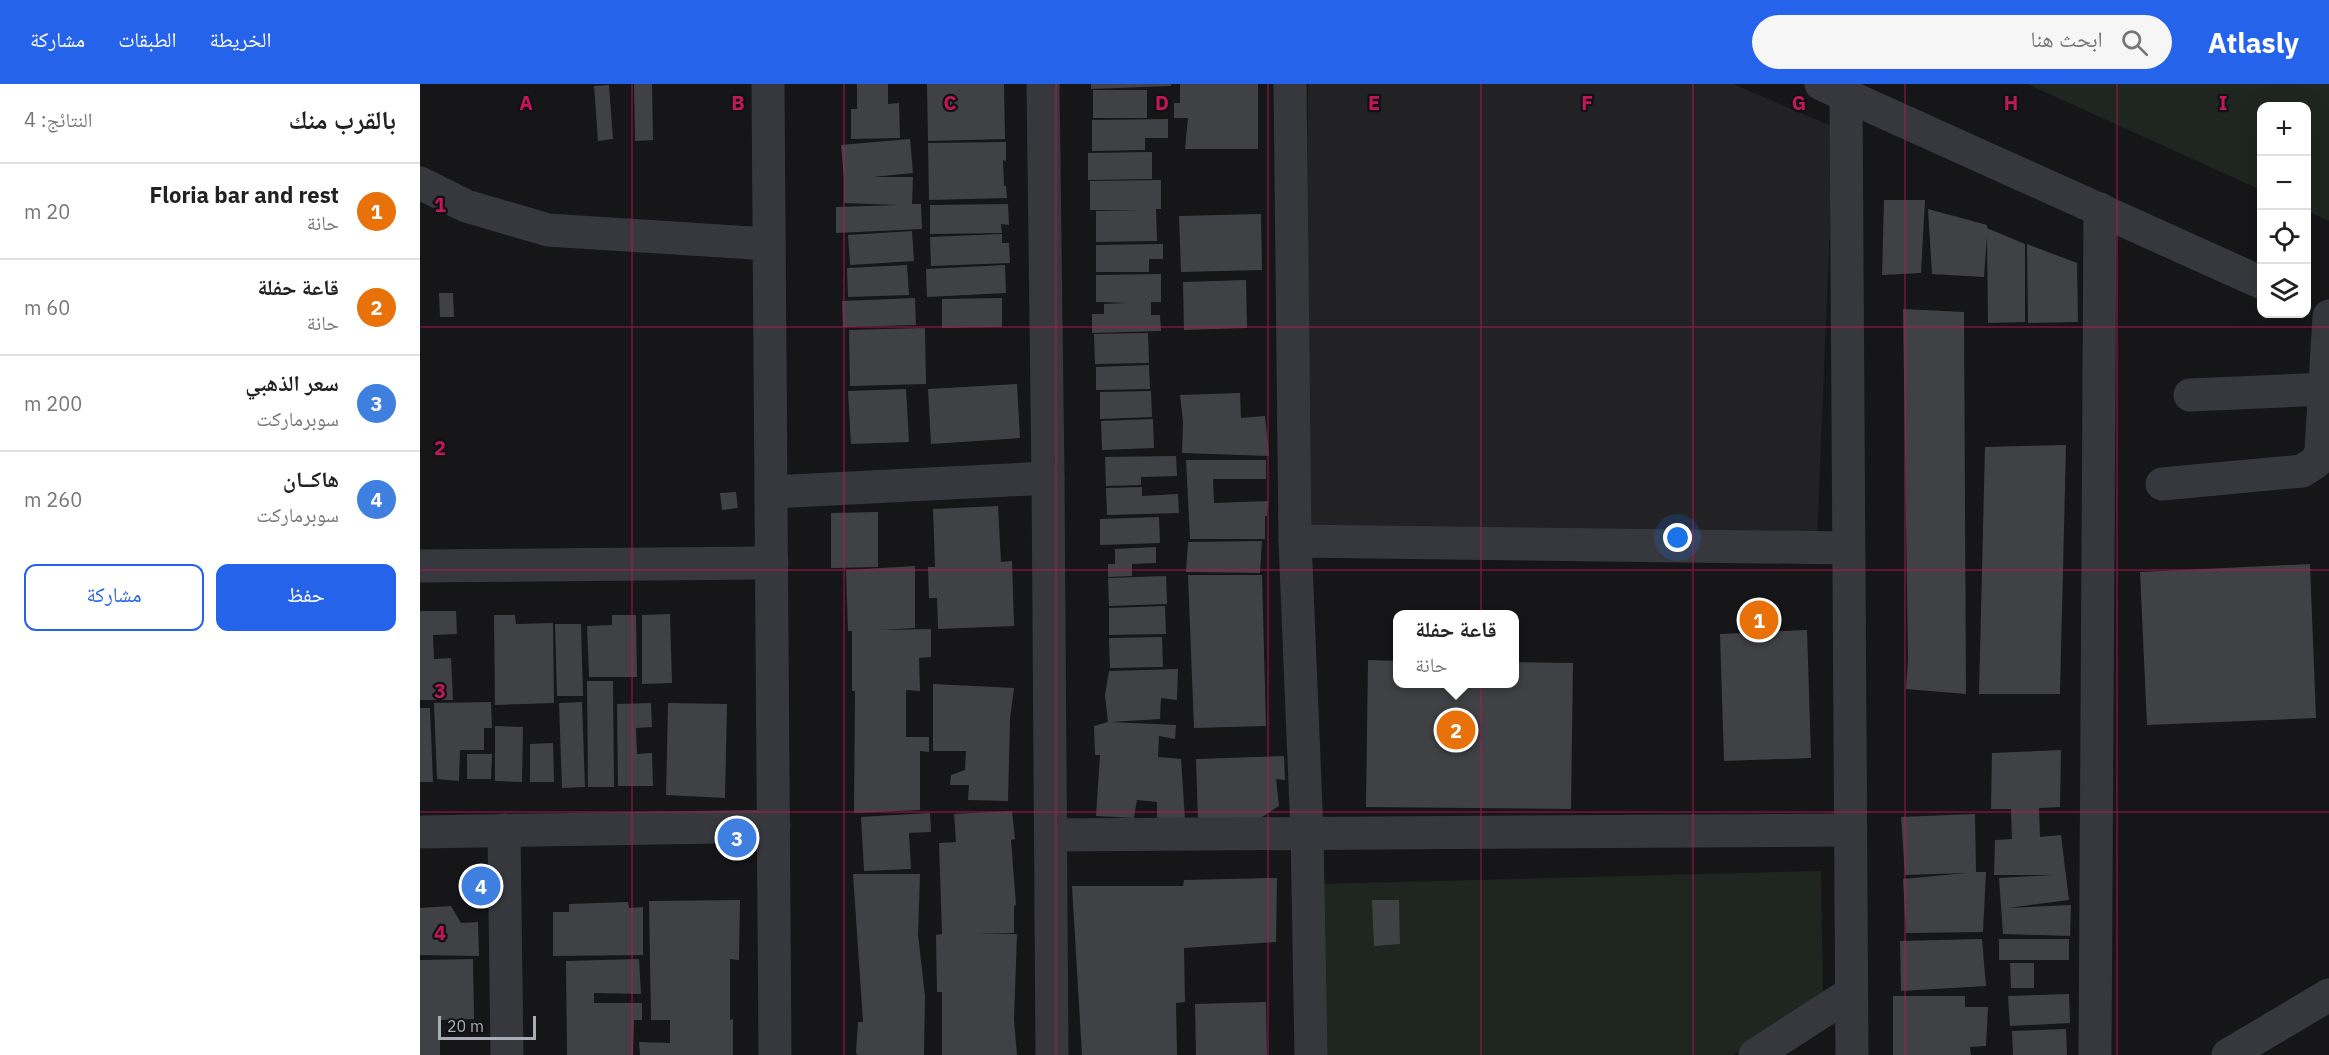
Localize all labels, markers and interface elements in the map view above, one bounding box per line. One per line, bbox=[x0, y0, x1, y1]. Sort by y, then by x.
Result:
search box bbox=[1752, 15, 2172, 69]
text: ابحث هنا bbox=[2031, 24, 2103, 53]
text: Atlasly bbox=[2208, 24, 2299, 61]
text: مشاركة bbox=[30, 25, 85, 53]
text: الطبقات bbox=[118, 25, 177, 53]
text: الخريطة bbox=[210, 25, 271, 53]
icon: search bbox=[2118, 26, 2151, 59]
text: A bbox=[519, 89, 533, 116]
text: B bbox=[731, 89, 745, 116]
text: C bbox=[943, 89, 957, 116]
text: D bbox=[1155, 89, 1169, 116]
text: E bbox=[1368, 89, 1380, 116]
text: F bbox=[1581, 89, 1593, 116]
text: G bbox=[1792, 89, 1806, 116]
text: H bbox=[2004, 89, 2018, 116]
text: I bbox=[2219, 89, 2227, 116]
text: بالقرب منك bbox=[288, 102, 396, 136]
map controls bbox=[2257, 102, 2311, 318]
button: + bbox=[2257, 102, 2311, 156]
text: النتائج: 4 bbox=[24, 106, 92, 133]
button: − bbox=[2257, 156, 2311, 210]
text: Floria bar and rest bbox=[150, 180, 339, 209]
text: 1 bbox=[434, 191, 446, 218]
text: 20 m bbox=[24, 198, 70, 225]
text: 1 bbox=[371, 198, 383, 225]
text: حانة bbox=[307, 209, 339, 236]
button: locate bbox=[2257, 210, 2311, 264]
button: layers bbox=[2257, 264, 2311, 318]
text: قاعة حفلة bbox=[257, 272, 339, 301]
text: 60 m bbox=[24, 294, 70, 321]
text: 2 bbox=[371, 294, 383, 321]
text: حانة bbox=[307, 309, 339, 336]
text: سعر الذهبي bbox=[245, 368, 339, 397]
text: 200 m bbox=[24, 390, 82, 417]
text: 3 bbox=[371, 390, 383, 417]
text: سوبرماركت bbox=[256, 405, 339, 432]
text: 2 bbox=[434, 434, 446, 461]
text: هاكــان bbox=[283, 464, 339, 493]
text: 260 m bbox=[24, 486, 82, 513]
text: 4 bbox=[371, 486, 383, 513]
text: سوبرماركت bbox=[256, 501, 339, 528]
your location bbox=[1663, 523, 1692, 552]
button: مشاركة bbox=[24, 564, 204, 631]
button: حفظ bbox=[216, 564, 396, 631]
pin: 1 bbox=[1740, 598, 1778, 642]
popup bbox=[1393, 610, 1519, 688]
text: قاعة حفلة bbox=[1415, 614, 1497, 643]
text: حانة bbox=[1415, 651, 1448, 678]
text: 3 bbox=[434, 677, 446, 704]
pin: 2 bbox=[1436, 708, 1476, 752]
pin: 3 bbox=[718, 816, 756, 861]
pin: 4 bbox=[462, 864, 500, 908]
text: 4 bbox=[434, 919, 446, 946]
scale bar bbox=[438, 1013, 536, 1040]
text: 20 m bbox=[447, 1016, 484, 1036]

